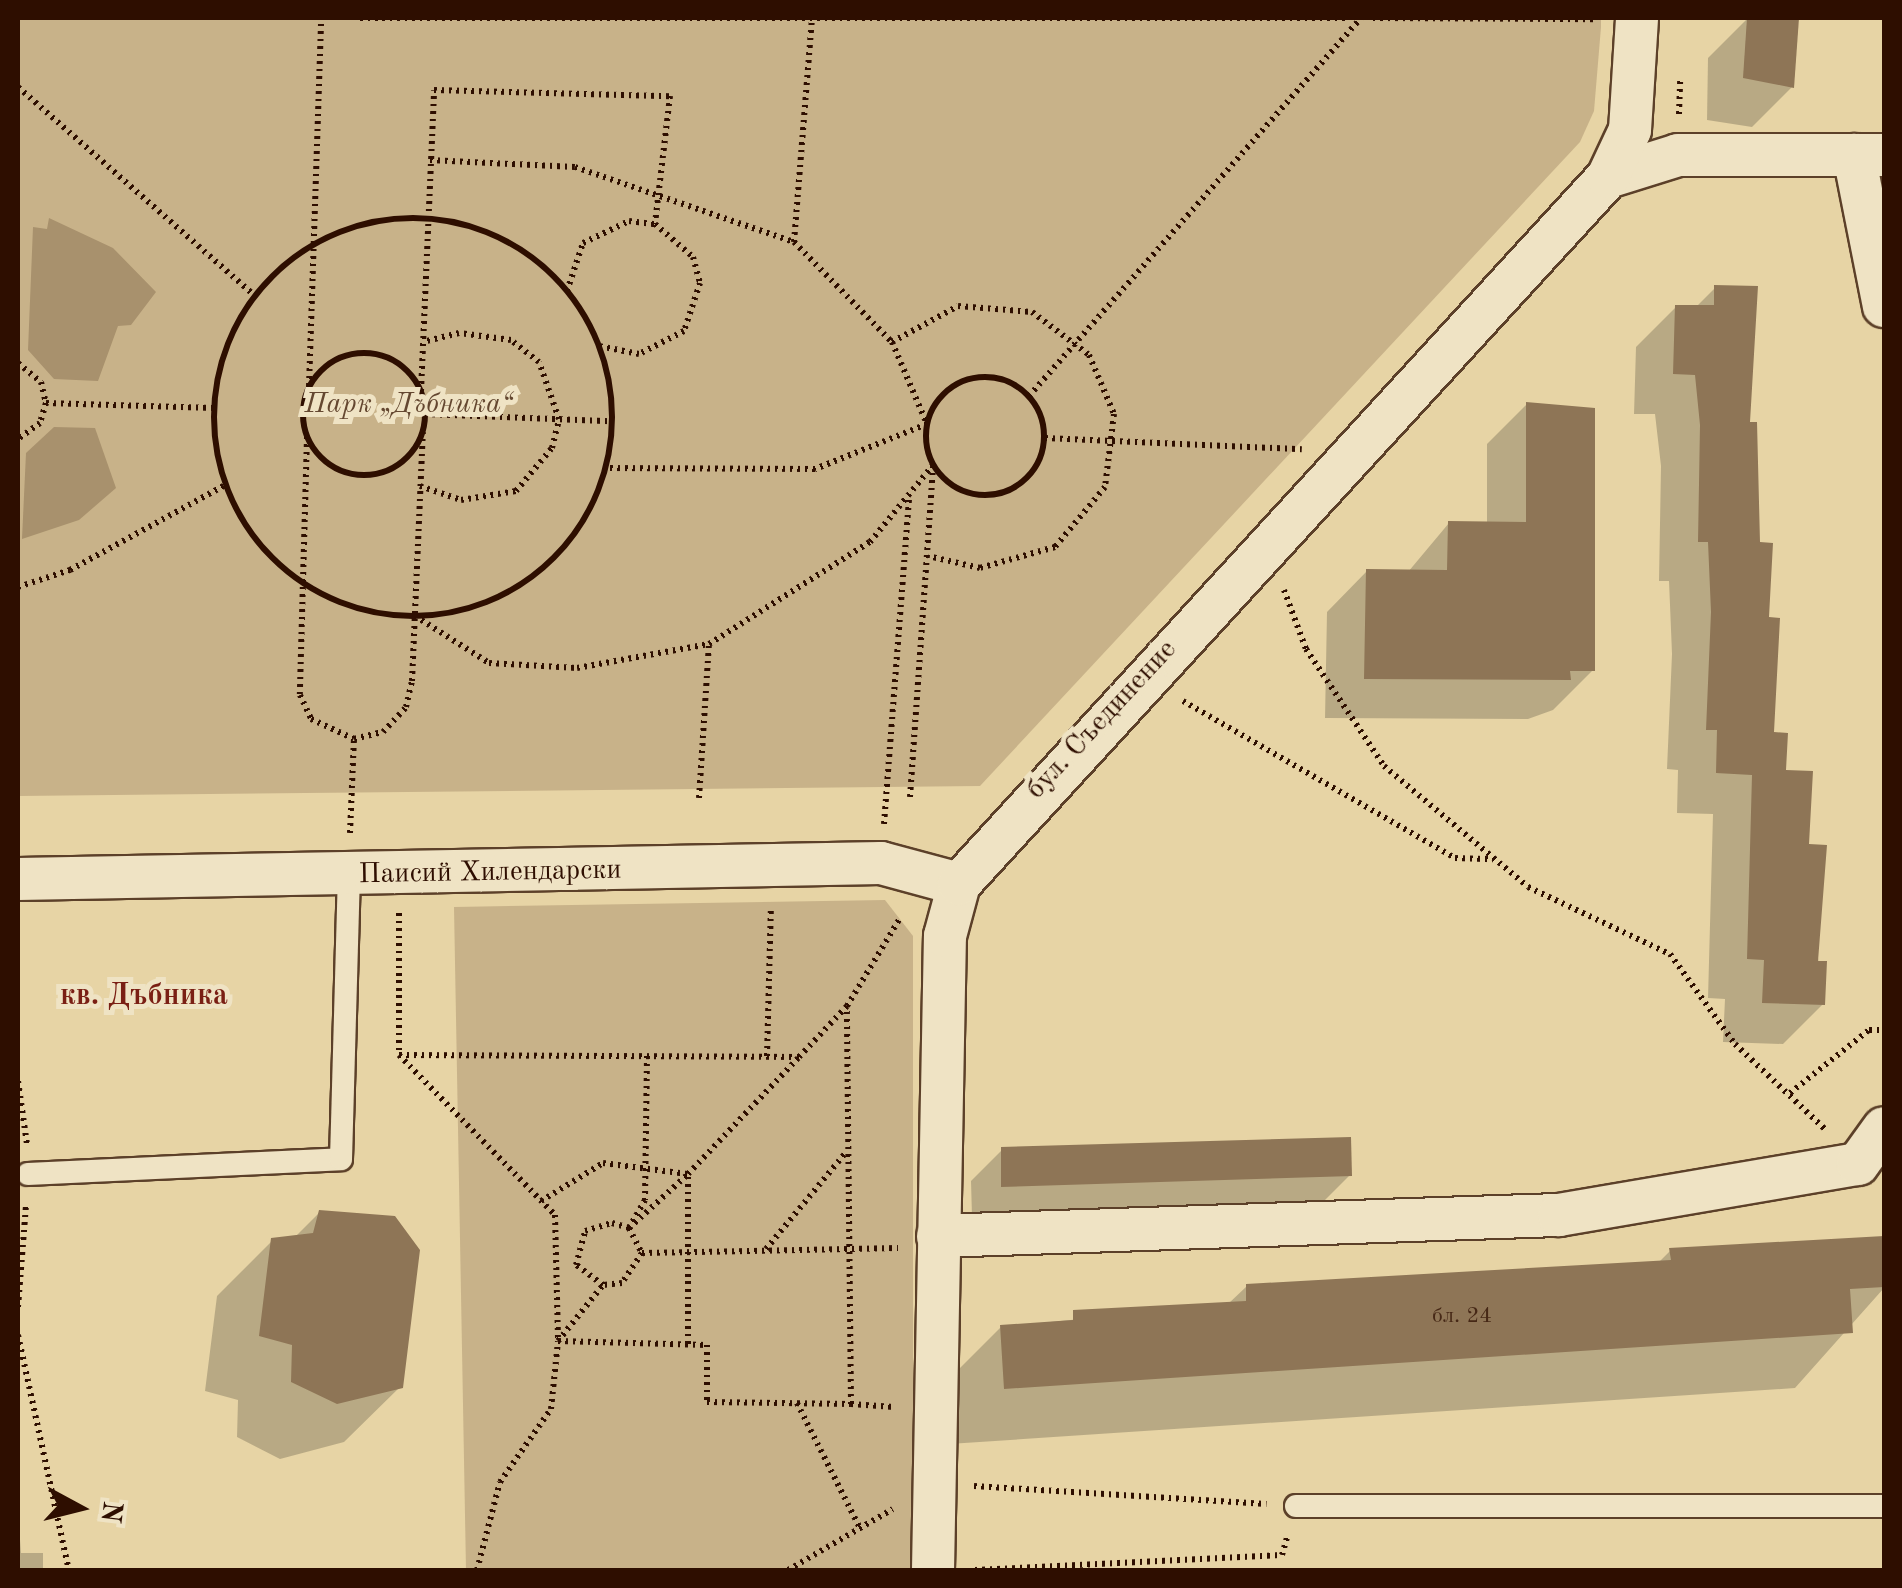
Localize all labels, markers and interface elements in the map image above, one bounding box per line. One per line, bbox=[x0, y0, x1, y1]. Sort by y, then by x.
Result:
park label: Парк „Дъбника“ bbox=[305, 388, 513, 422]
street label: бул. Съединение bbox=[1020, 633, 1184, 807]
street label: Паисий Хилендарски bbox=[358, 854, 622, 892]
district label: кв. Дъбника bbox=[60, 978, 228, 1014]
house number: бл. 24 bbox=[1432, 1304, 1492, 1330]
north arrow bbox=[30, 1458, 130, 1558]
text: N bbox=[95, 1499, 125, 1524]

